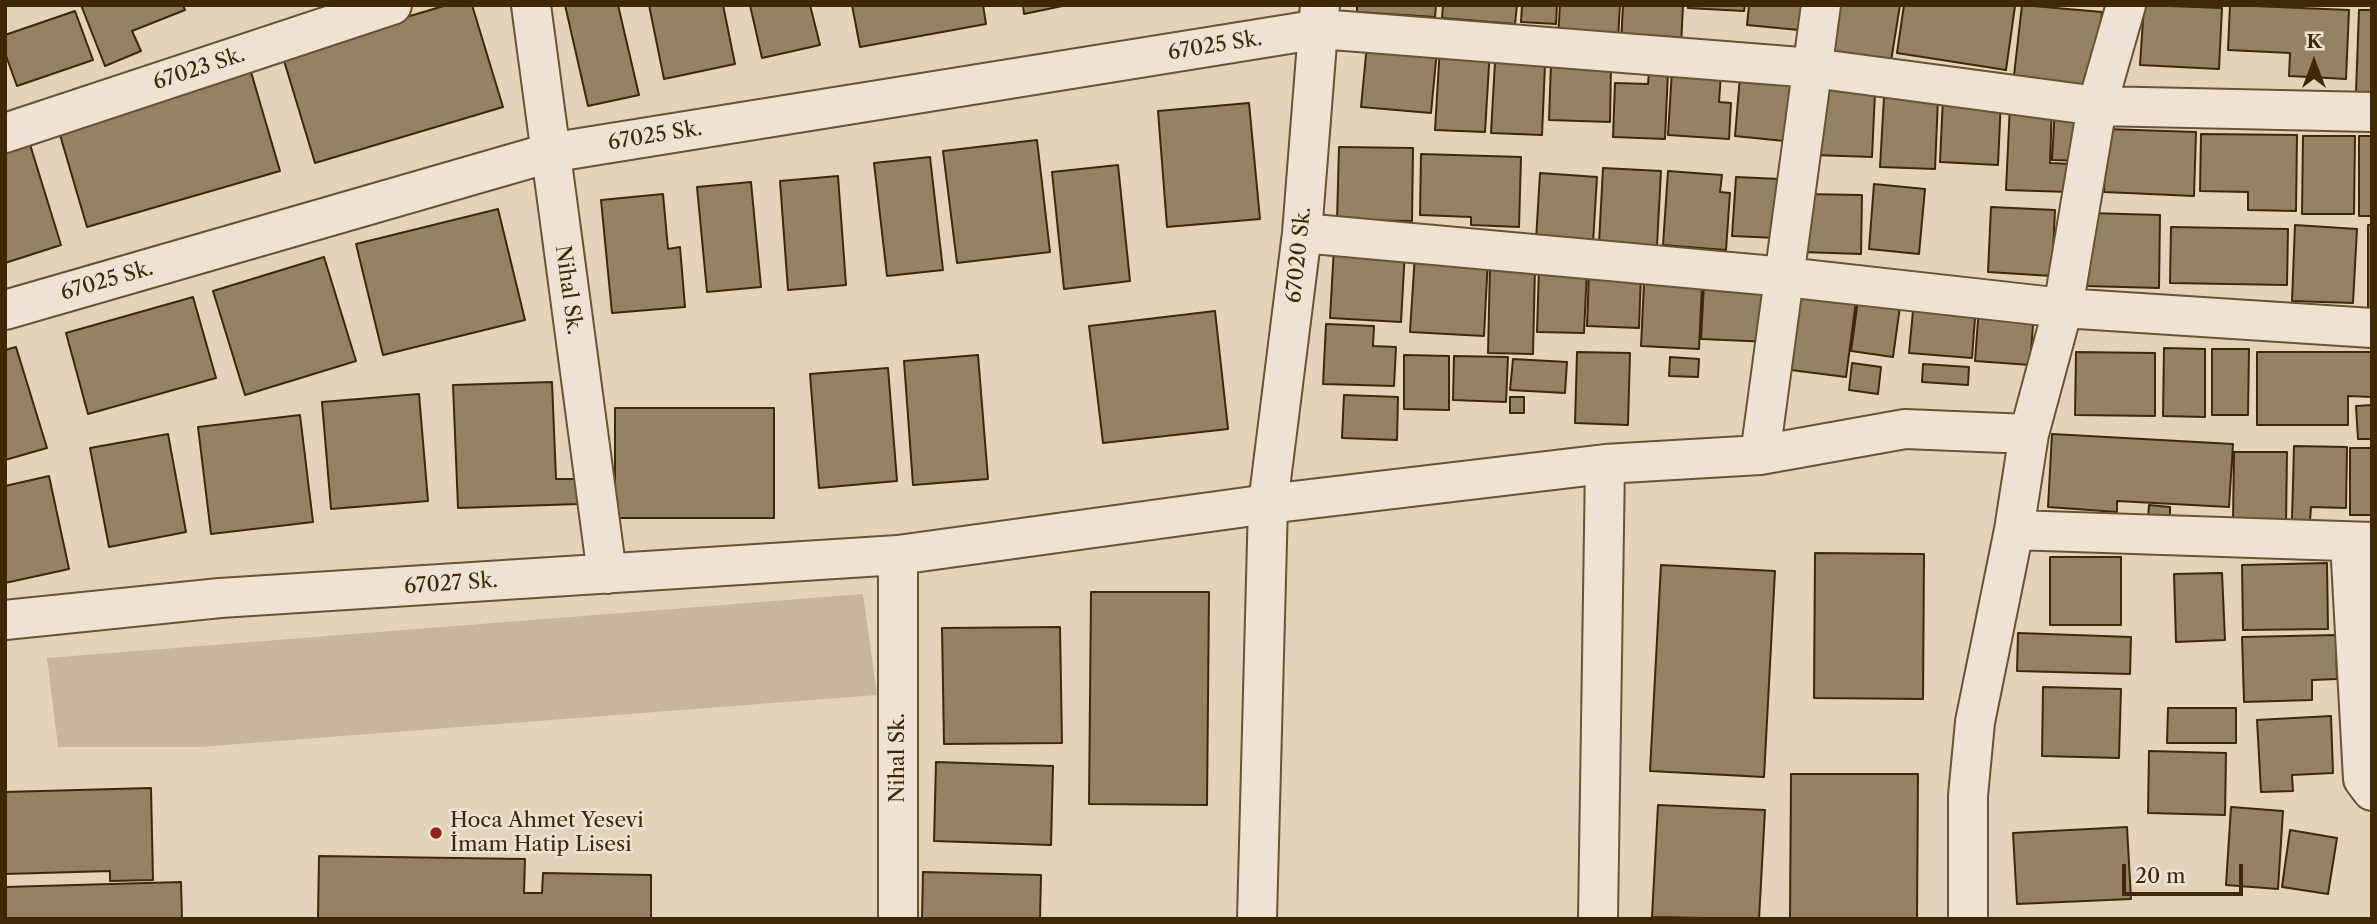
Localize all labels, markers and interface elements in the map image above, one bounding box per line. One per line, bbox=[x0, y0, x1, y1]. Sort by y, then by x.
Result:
street label: 67025 Sk. bbox=[1166, 26, 1264, 66]
north arrow bbox=[2279, 28, 2349, 98]
text: K bbox=[2306, 30, 2322, 53]
street label: 67023 Sk. bbox=[150, 42, 248, 96]
street label: 67025 Sk. bbox=[606, 116, 704, 156]
street label: 67020 Sk. bbox=[1281, 206, 1317, 304]
street label: Nihal Sk. bbox=[549, 244, 587, 336]
street label: 67025 Sk. bbox=[58, 256, 156, 306]
street label: 67027 Sk. bbox=[403, 568, 499, 600]
street label: Nihal Sk. bbox=[885, 713, 911, 803]
place label: Hoca Ahmet Yesevi İmam Hatip Lisesi bbox=[450, 808, 644, 858]
marker: Hoca Ahmet Yesevi İmam Hatip Lisesi bbox=[428, 825, 444, 841]
scale bar bbox=[2125, 850, 2246, 894]
text: 20 m bbox=[2135, 863, 2186, 888]

